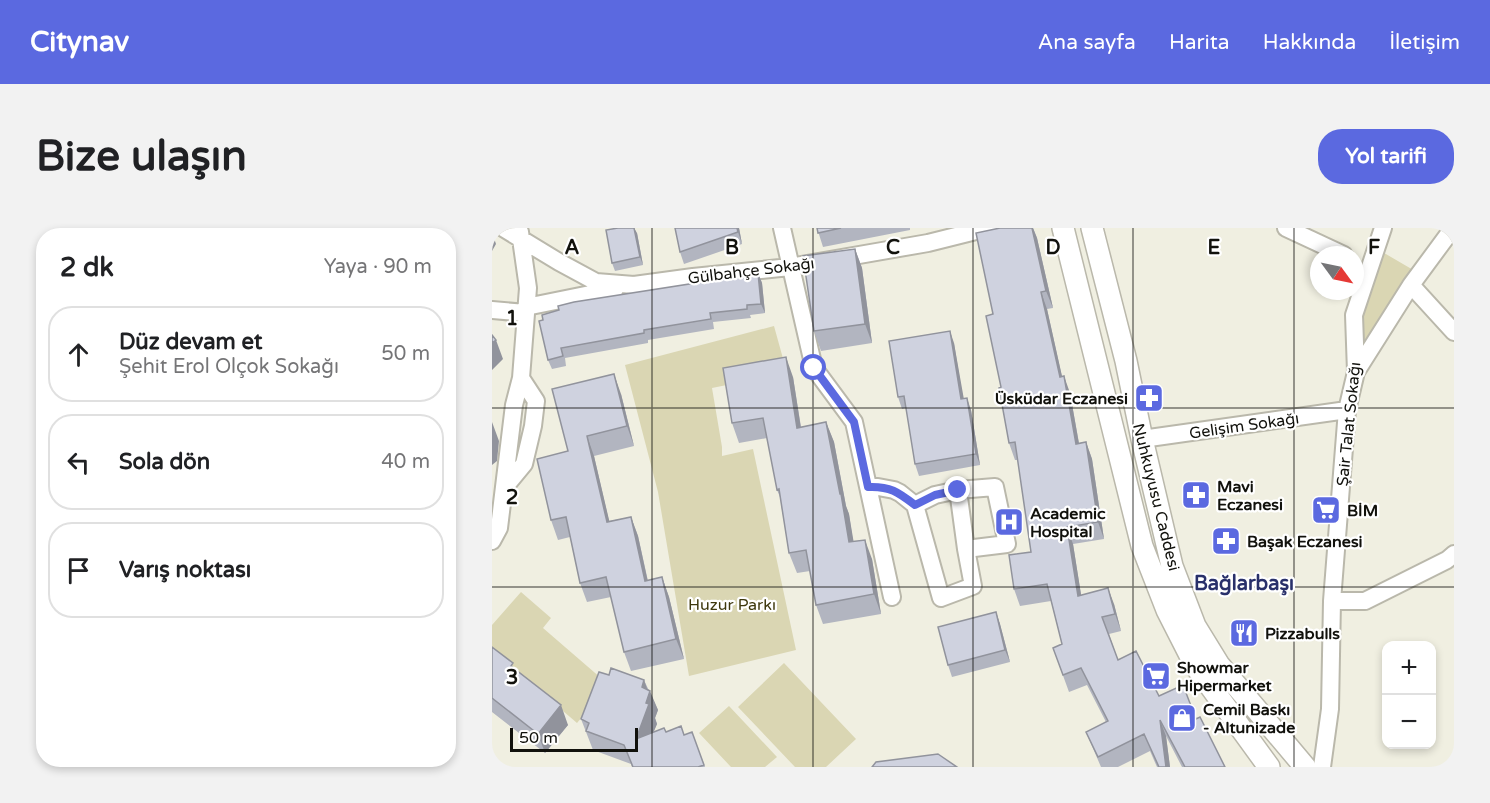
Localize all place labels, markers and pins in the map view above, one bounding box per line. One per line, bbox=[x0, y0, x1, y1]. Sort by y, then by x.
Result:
pharmacy icon: Üsküdar Eczanesi bbox=[1133, 382, 1165, 414]
place label: Üsküdar Eczanesi bbox=[995, 389, 1128, 409]
place label: Mavi Eczanesi bbox=[1217, 477, 1283, 515]
pharmacy icon: Mavi Eczanesi bbox=[1180, 479, 1212, 511]
supermarket icon: BİM bbox=[1310, 494, 1342, 526]
place label: BİM bbox=[1347, 501, 1378, 521]
place label: Academic Hospital bbox=[1030, 504, 1106, 542]
hospital icon: Academic Hospital bbox=[993, 506, 1025, 538]
pharmacy icon: Başak Eczanesi bbox=[1210, 525, 1242, 557]
place label: Başak Eczanesi bbox=[1247, 532, 1363, 552]
restaurant icon: Pizzabulls bbox=[1228, 617, 1260, 649]
place label: Pizzabulls bbox=[1265, 624, 1340, 644]
place label: Showmar Hipermarket bbox=[1177, 658, 1273, 696]
supermarket icon: Showmar Hipermarket bbox=[1140, 660, 1172, 692]
place label: Cemil Baskı - Altunizade bbox=[1203, 700, 1295, 738]
shop icon: Cemil Baskı - Altunizade bbox=[1166, 702, 1198, 734]

